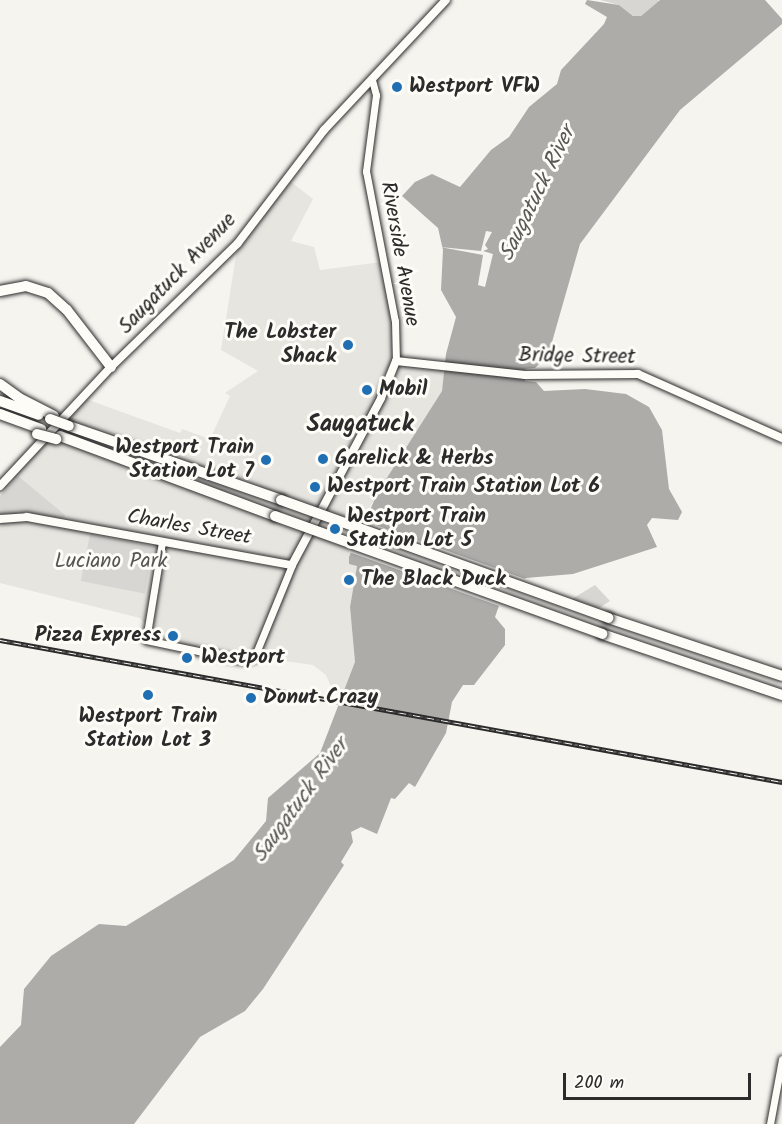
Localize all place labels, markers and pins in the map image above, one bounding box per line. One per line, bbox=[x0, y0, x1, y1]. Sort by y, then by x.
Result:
place label: Westport VFW bbox=[409, 74, 540, 100]
marker: Westport VFW bbox=[390, 80, 404, 94]
place label: The Lobster Shack bbox=[224, 320, 336, 370]
marker: The Lobster Shack bbox=[341, 338, 355, 352]
place label: Mobil bbox=[379, 377, 427, 403]
marker: Mobil bbox=[360, 383, 374, 397]
place label: Westport Train Station Lot 7 bbox=[115, 435, 254, 485]
place label: Garelick & Herbs bbox=[335, 446, 494, 472]
marker: Garelick & Herbs bbox=[316, 452, 330, 466]
marker: Westport Train Station Lot 7 bbox=[259, 453, 273, 467]
place label: Westport Train Station Lot 6 bbox=[327, 474, 600, 500]
marker: Westport Train Station Lot 6 bbox=[308, 480, 322, 494]
place label: Westport Train Station Lot 5 bbox=[347, 504, 486, 554]
marker: Westport Train Station Lot 5 bbox=[328, 522, 342, 536]
place label: The Black Duck bbox=[361, 567, 506, 593]
marker: The Black Duck bbox=[342, 573, 356, 587]
place label: Pizza Express bbox=[35, 623, 161, 649]
marker: Pizza Express bbox=[166, 629, 180, 643]
place label: Westport bbox=[201, 645, 285, 671]
marker: Westport bbox=[178, 649, 196, 667]
place label: Donut Crazy bbox=[263, 685, 378, 711]
marker: Westport Train Station Lot 3 bbox=[141, 688, 155, 702]
marker: Donut Crazy bbox=[244, 691, 258, 705]
place label: Westport Train Station Lot 3 bbox=[79, 704, 217, 754]

